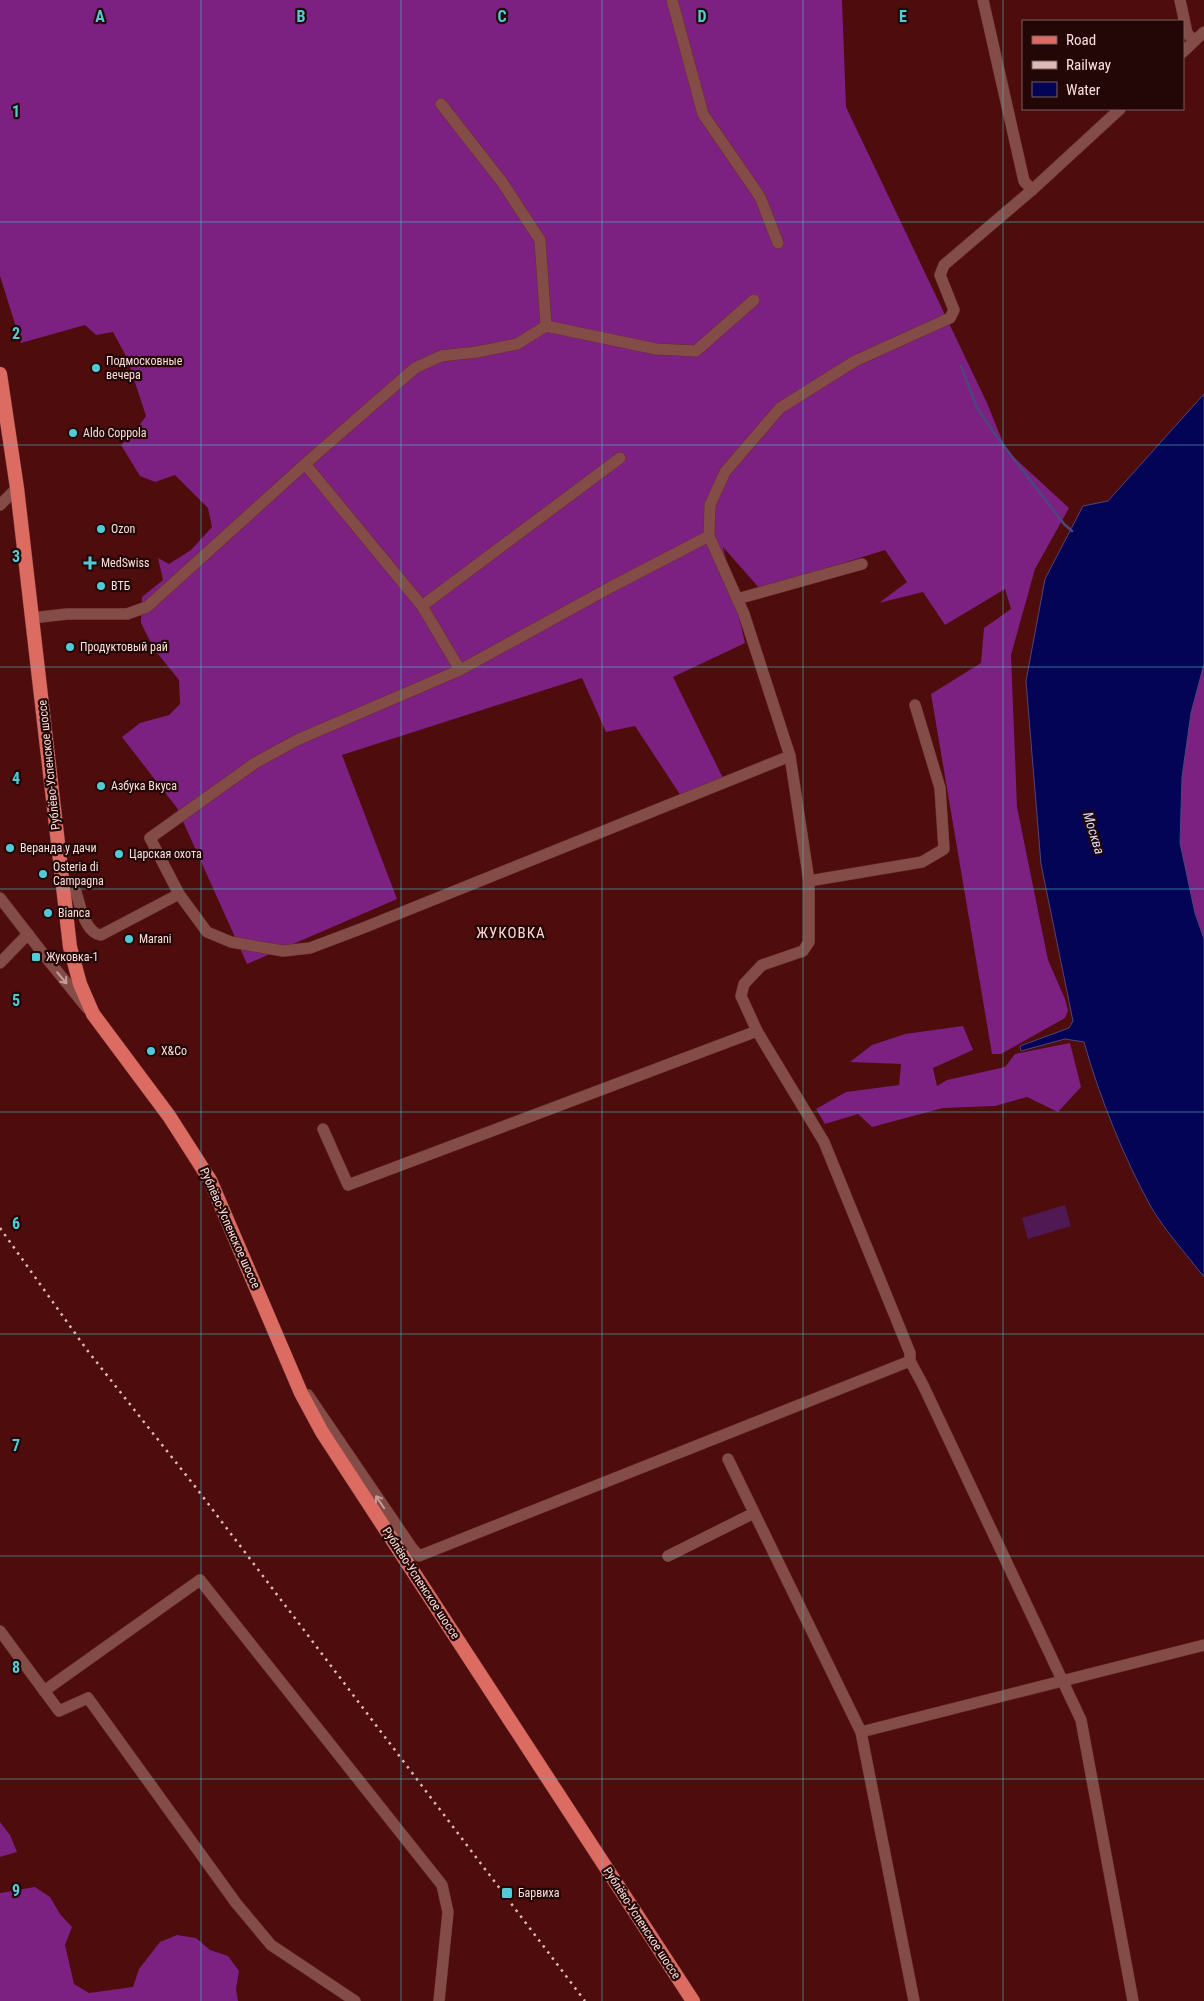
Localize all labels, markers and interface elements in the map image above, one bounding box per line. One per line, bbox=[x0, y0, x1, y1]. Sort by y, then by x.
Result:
text: A bbox=[95, 7, 105, 26]
text: B bbox=[297, 7, 306, 26]
text: C bbox=[497, 7, 507, 26]
text: D bbox=[697, 7, 707, 26]
text: E bbox=[899, 7, 907, 26]
legend bbox=[1022, 20, 1184, 110]
text: Road bbox=[1066, 31, 1096, 49]
text: Railway bbox=[1066, 56, 1111, 74]
text: Water bbox=[1066, 81, 1101, 99]
text: 1 bbox=[12, 102, 20, 121]
text: 2 bbox=[12, 324, 20, 343]
place label: Подмосковные вечера bbox=[106, 354, 183, 382]
marker: Подмосковные вечера bbox=[90, 362, 102, 374]
place label: Aldo Coppola bbox=[83, 426, 147, 440]
marker: Aldo Coppola bbox=[67, 427, 79, 439]
place label: Ozon bbox=[111, 522, 135, 536]
marker: Ozon bbox=[95, 523, 107, 535]
text: 3 bbox=[12, 547, 20, 566]
marker: MedSwiss bbox=[83, 556, 97, 570]
place label: MedSwiss bbox=[101, 556, 149, 570]
place label: ВТБ bbox=[111, 579, 131, 593]
marker: ВТБ bbox=[95, 580, 107, 592]
place label: Продуктовый рай bbox=[80, 640, 168, 654]
marker: Продуктовый рай bbox=[64, 641, 76, 653]
street label: Рублёво-Успенское шоссе bbox=[35, 699, 63, 831]
text: 4 bbox=[12, 769, 20, 788]
place label: Азбука Вкуса bbox=[111, 779, 177, 793]
marker: Азбука Вкуса bbox=[95, 780, 107, 792]
water label: Москва bbox=[1080, 810, 1108, 856]
place label: Веранда у дачи bbox=[20, 841, 97, 855]
marker: Веранда у дачи bbox=[4, 842, 16, 854]
place label: Царская охота bbox=[129, 847, 202, 861]
marker: Царская охота bbox=[113, 848, 125, 860]
place label: Osteria di Campagna bbox=[53, 860, 104, 888]
marker: Osteria di Campagna bbox=[37, 868, 49, 880]
place label: Bianca bbox=[58, 906, 90, 920]
marker: Bianca bbox=[42, 907, 54, 919]
district label: ЖУКОВКА bbox=[476, 924, 546, 942]
place label: Marani bbox=[139, 932, 172, 946]
marker: Marani bbox=[123, 933, 135, 945]
place label: Жуковка-1 bbox=[46, 950, 98, 964]
marker: Жуковка-1 bbox=[30, 951, 42, 963]
one-way arrow bbox=[56, 971, 68, 984]
text: 5 bbox=[12, 991, 20, 1010]
place label: X&Co bbox=[161, 1044, 187, 1058]
marker: X&Co bbox=[145, 1045, 157, 1057]
street label: Рублёво-Успенское шоссе bbox=[197, 1165, 263, 1291]
text: 6 bbox=[12, 1214, 20, 1233]
text: 7 bbox=[12, 1436, 20, 1455]
one-way arrow bbox=[375, 1495, 386, 1509]
street label: Рублёво-Успенское шоссе bbox=[380, 1524, 463, 1642]
text: 8 bbox=[12, 1658, 20, 1677]
street label: Рублёво-Успенское шоссе bbox=[601, 1864, 684, 1982]
text: 9 bbox=[12, 1881, 20, 1900]
marker: Барвиха bbox=[500, 1886, 514, 1900]
place label: Барвиха bbox=[518, 1886, 560, 1900]

